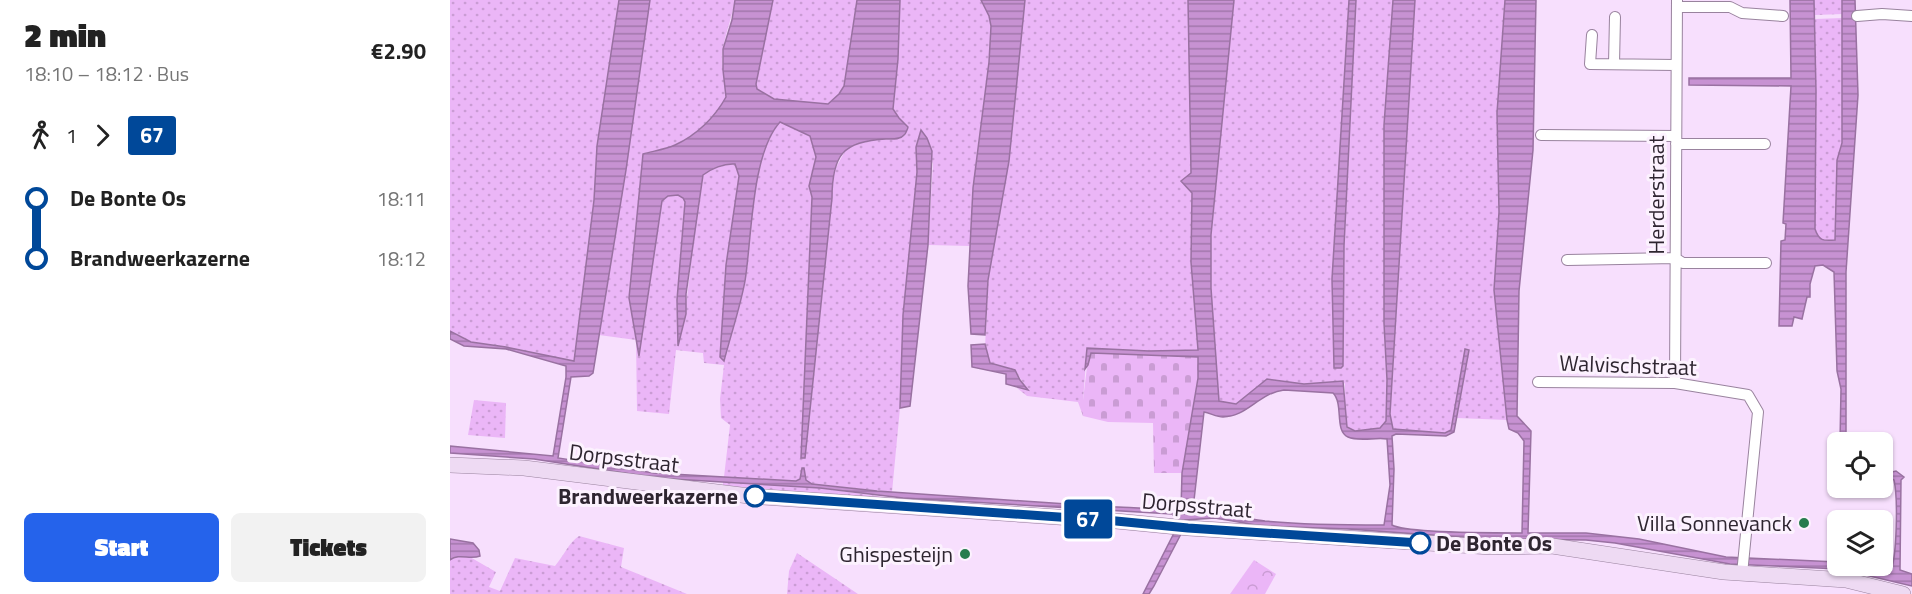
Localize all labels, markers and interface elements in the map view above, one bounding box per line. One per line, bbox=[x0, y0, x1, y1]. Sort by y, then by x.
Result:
text: 2 min bbox=[24, 10, 106, 60]
text: €2.90 bbox=[371, 34, 426, 68]
text: 18:10 – 18:12 · Bus bbox=[24, 58, 189, 89]
icon: walk bbox=[24, 119, 57, 152]
icon: forward bbox=[86, 119, 119, 152]
text: 67 bbox=[140, 119, 164, 151]
text: 1 bbox=[66, 120, 77, 151]
street label: Herderstraat bbox=[1639, 135, 1673, 254]
text: De Bonte Os bbox=[70, 181, 186, 215]
text: 18:11 bbox=[377, 183, 426, 214]
text: Brandweerkazerne bbox=[70, 241, 250, 275]
text: 18:12 bbox=[377, 243, 426, 274]
street label: Walvischstraat bbox=[1559, 346, 1698, 384]
map controls bbox=[1827, 432, 1893, 576]
button: locate bbox=[1827, 432, 1893, 498]
street label: Dorpsstraat bbox=[567, 434, 681, 482]
place label: Brandweerkazerne bbox=[558, 479, 738, 513]
street label: Dorpsstraat bbox=[1140, 483, 1254, 527]
marker: Brandweerkazerne bbox=[744, 485, 766, 507]
line badge: 67 bbox=[1061, 500, 1115, 538]
text: 67 bbox=[1076, 503, 1100, 535]
place label: Villa Sonnevanck bbox=[1637, 506, 1792, 540]
button: layers bbox=[1827, 510, 1893, 576]
button: Start bbox=[24, 513, 219, 582]
button: Tickets bbox=[231, 513, 426, 582]
marker: Villa Sonnevanck bbox=[1797, 516, 1811, 530]
place label: De Bonte Os bbox=[1436, 526, 1552, 560]
marker: De Bonte Os bbox=[1409, 532, 1431, 554]
place label: Ghispesteijn bbox=[839, 537, 953, 571]
marker: Ghispesteijn bbox=[958, 547, 972, 561]

